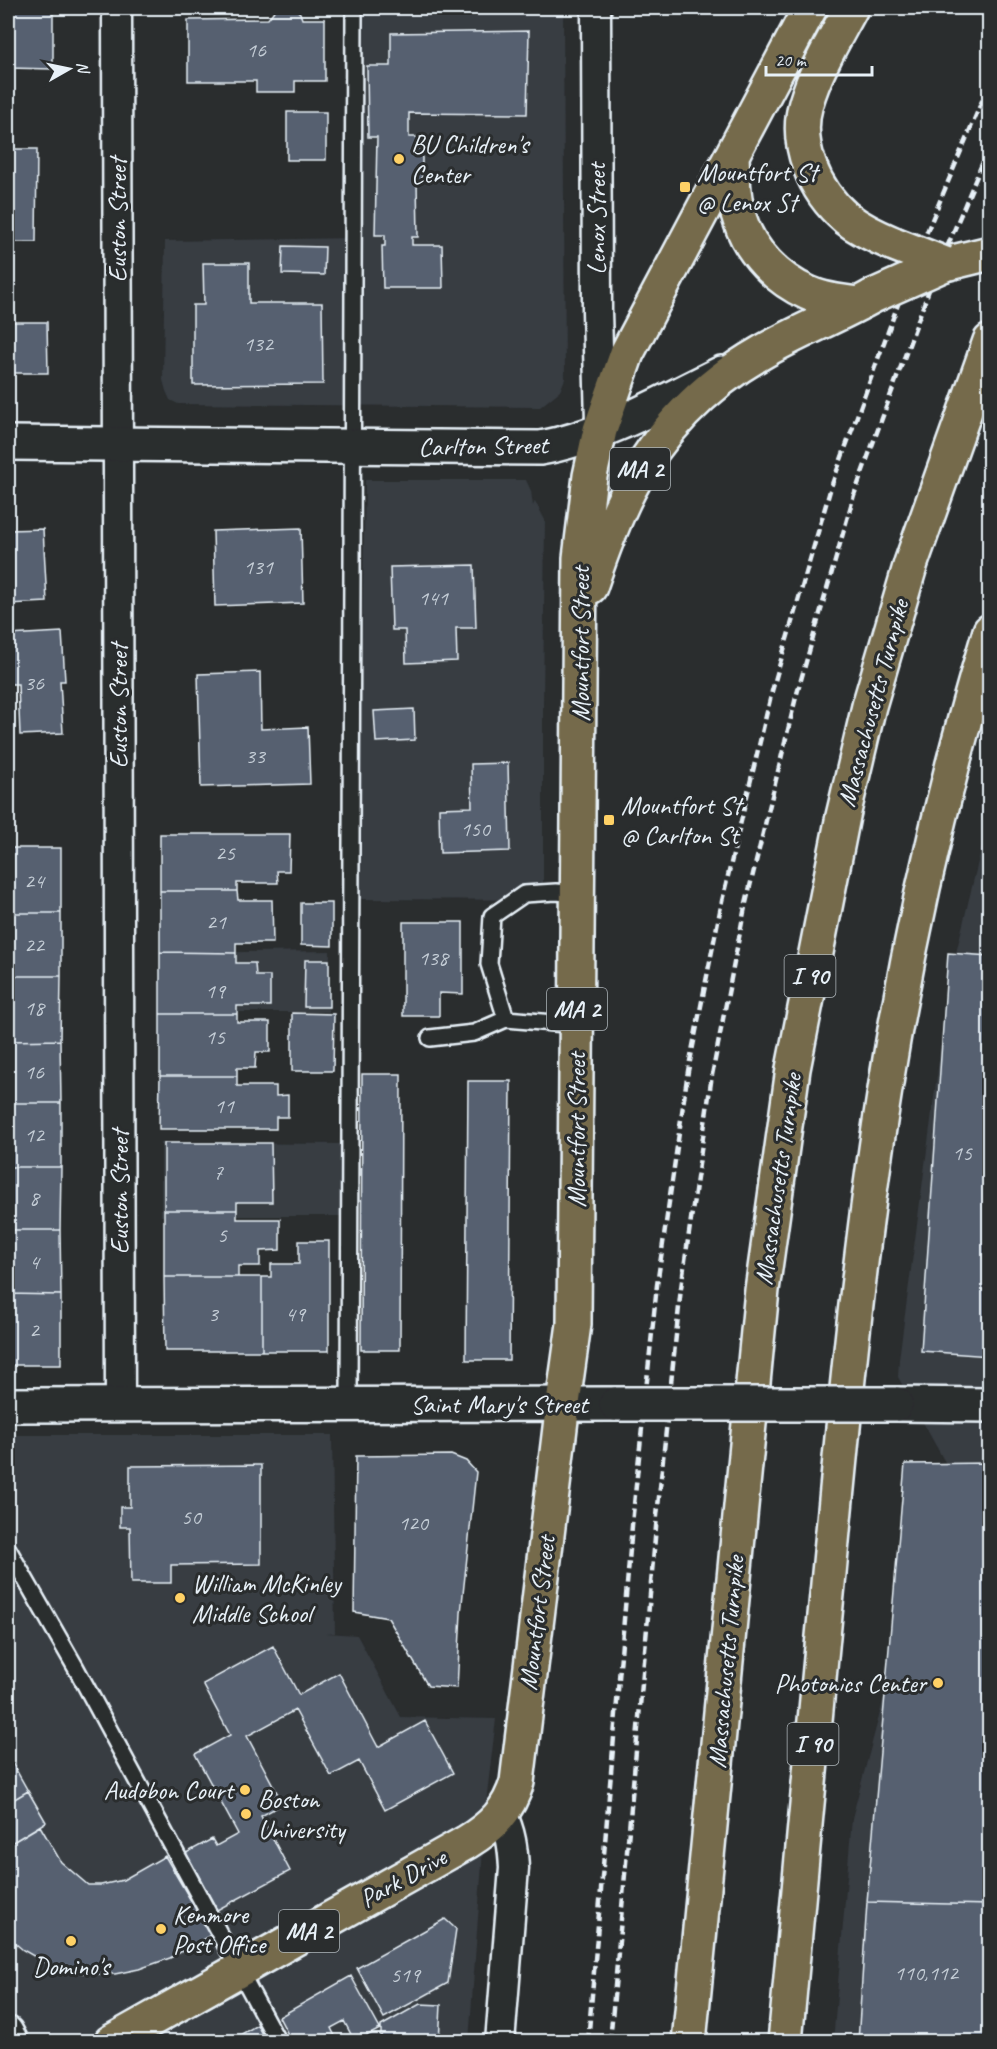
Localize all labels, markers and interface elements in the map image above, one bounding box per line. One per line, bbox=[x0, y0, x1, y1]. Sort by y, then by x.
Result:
house number: 16 bbox=[246, 36, 267, 64]
north arrow bbox=[39, 39, 99, 99]
scale bar bbox=[766, 39, 872, 77]
text: 20 m bbox=[775, 49, 808, 71]
text: N bbox=[72, 60, 94, 76]
place label: BU Children's Center bbox=[411, 128, 530, 191]
marker: BU Children's Center bbox=[392, 152, 406, 166]
street label: Euston Street bbox=[101, 154, 134, 282]
place label: Mountfort St @ Lenox St bbox=[697, 156, 820, 219]
street label: Lenox Street bbox=[580, 161, 613, 275]
marker: Mountfort St @ Lenox St bbox=[678, 180, 692, 194]
house number: 132 bbox=[243, 330, 275, 358]
street label: Carlton Street bbox=[418, 428, 550, 464]
road number: MA 2 bbox=[610, 448, 670, 490]
house number: 131 bbox=[243, 553, 274, 581]
street label: Mountfort Street bbox=[564, 564, 597, 721]
house number: 141 bbox=[418, 584, 449, 612]
street label: Massachusetts Turnpike bbox=[830, 594, 917, 810]
street label: Euston Street bbox=[102, 640, 135, 768]
house number: 36 bbox=[24, 669, 45, 697]
house number: 33 bbox=[245, 742, 267, 770]
place label: Mountfort St @ Carlton St bbox=[621, 789, 744, 852]
marker: Mountfort St @ Carlton St bbox=[602, 813, 616, 827]
house number: 150 bbox=[460, 815, 492, 843]
house number: 25 bbox=[215, 839, 236, 867]
house number: 24 bbox=[24, 867, 46, 895]
house number: 21 bbox=[206, 908, 227, 936]
house number: 22 bbox=[24, 931, 46, 959]
house number: 138 bbox=[418, 944, 450, 972]
road number: I 90 bbox=[784, 955, 836, 997]
house number: 19 bbox=[205, 977, 227, 1005]
road number: MA 2 bbox=[547, 988, 607, 1030]
house number: 18 bbox=[24, 994, 46, 1022]
house number: 15 bbox=[205, 1023, 226, 1051]
street label: Mountfort Street bbox=[560, 1050, 593, 1207]
house number: 16 bbox=[24, 1058, 45, 1086]
street label: Massachusetts Turnpike bbox=[747, 1069, 809, 1287]
house number: 11 bbox=[214, 1092, 235, 1120]
house number: 12 bbox=[24, 1121, 46, 1149]
street label: Euston Street bbox=[103, 1126, 136, 1254]
house number: 15 bbox=[952, 1139, 973, 1167]
house number: 7 bbox=[213, 1158, 224, 1186]
house number: 8 bbox=[29, 1184, 41, 1212]
house number: 5 bbox=[217, 1221, 228, 1249]
house number: 4 bbox=[29, 1248, 41, 1276]
house number: 3 bbox=[208, 1300, 220, 1328]
house number: 49 bbox=[285, 1300, 307, 1328]
house number: 2 bbox=[29, 1316, 41, 1344]
street label: Saint Mary's Street bbox=[410, 1388, 590, 1421]
house number: 50 bbox=[181, 1503, 203, 1531]
house number: 120 bbox=[398, 1509, 430, 1537]
street label: Mountfort Street bbox=[511, 1532, 563, 1692]
street label: Massachusetts Turnpike bbox=[700, 1552, 752, 1769]
place label: William McKinley Middle School bbox=[192, 1567, 343, 1630]
marker: William McKinley Middle School bbox=[173, 1591, 187, 1605]
place label: Photonics Center bbox=[775, 1667, 928, 1700]
marker: Photonics Center bbox=[931, 1676, 945, 1690]
road number: I 90 bbox=[788, 1723, 838, 1765]
place label: Audobon Court bbox=[104, 1774, 235, 1807]
marker: Audobon Court bbox=[238, 1783, 252, 1797]
place label: Boston University bbox=[258, 1783, 347, 1846]
marker: Boston University bbox=[239, 1807, 253, 1821]
street label: Park Drive bbox=[354, 1840, 453, 1915]
place label: Kenmore Post Office bbox=[173, 1898, 268, 1961]
road number: MA 2 bbox=[279, 1910, 339, 1952]
marker: Kenmore Post Office bbox=[154, 1922, 168, 1936]
marker: Domino's bbox=[64, 1934, 78, 1948]
place label: Domino's bbox=[33, 1950, 111, 1983]
house number: 110,112 bbox=[894, 1959, 960, 1987]
house number: 519 bbox=[390, 1961, 422, 1989]

